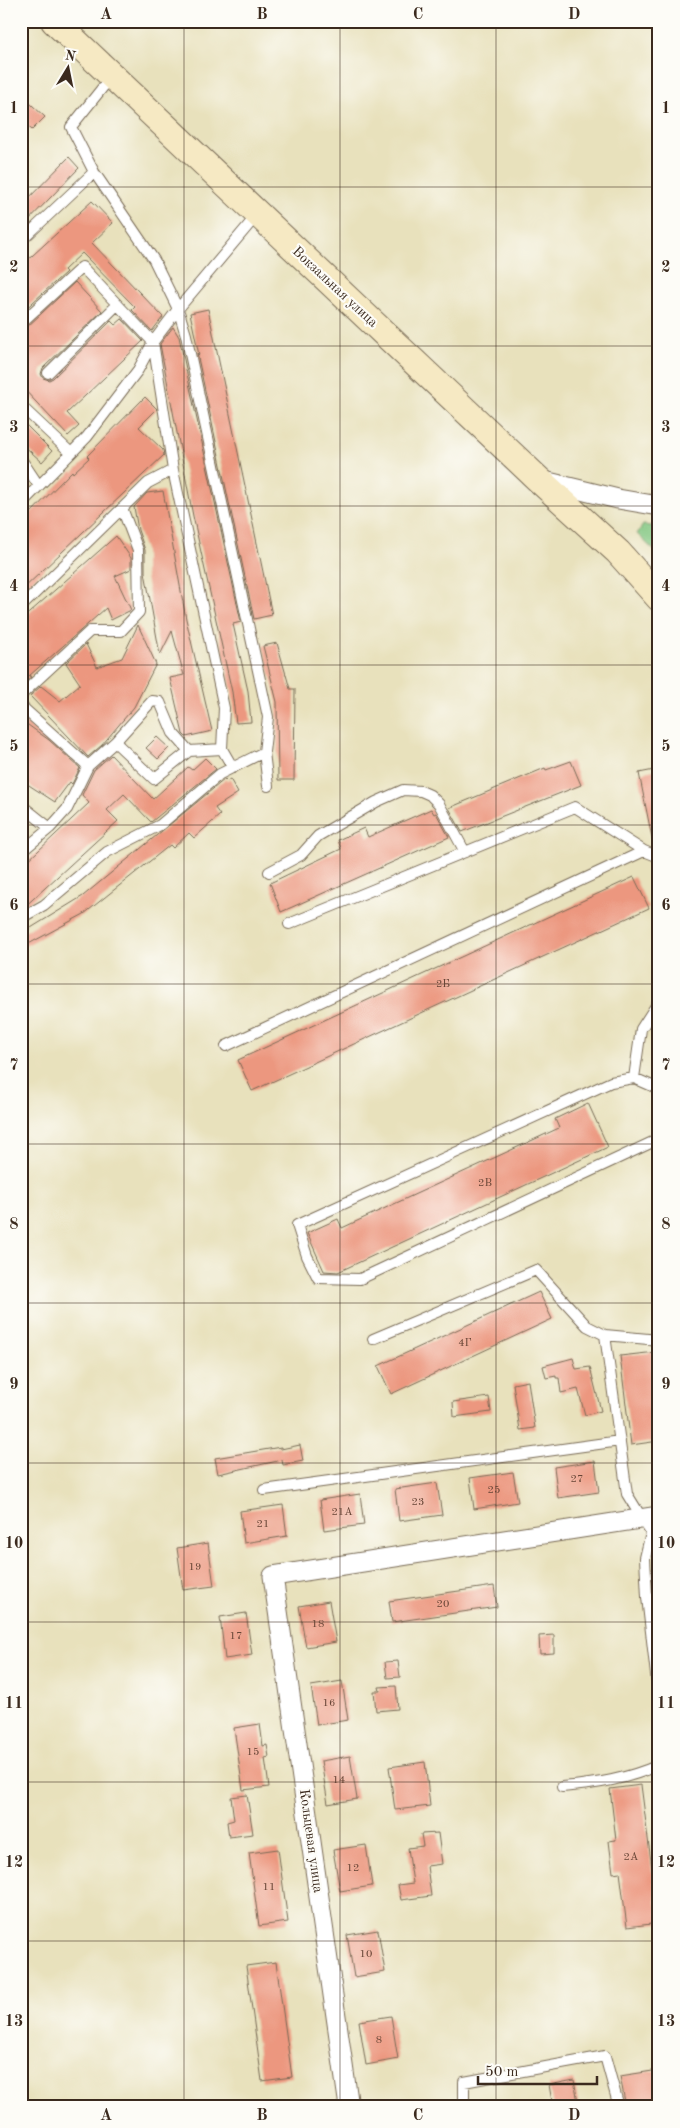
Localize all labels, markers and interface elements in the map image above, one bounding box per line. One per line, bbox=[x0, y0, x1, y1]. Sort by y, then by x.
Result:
text: A bbox=[100, 7, 112, 23]
text: B bbox=[256, 7, 268, 23]
text: C bbox=[413, 7, 423, 23]
text: D bbox=[568, 7, 580, 23]
north arrow bbox=[42, 42, 92, 92]
text: N bbox=[64, 48, 77, 64]
text: 1 bbox=[9, 101, 19, 117]
text: 1 bbox=[661, 101, 671, 117]
street label: Вокзальная улица bbox=[290, 244, 380, 330]
text: 2 bbox=[9, 260, 19, 276]
text: 2 bbox=[661, 260, 671, 276]
text: 3 bbox=[9, 420, 19, 436]
text: 3 bbox=[661, 420, 671, 436]
text: 4 bbox=[9, 579, 19, 595]
text: 4 bbox=[661, 579, 671, 595]
text: 5 bbox=[9, 739, 19, 755]
text: 5 bbox=[661, 739, 671, 755]
text: 6 bbox=[9, 898, 19, 914]
text: 6 bbox=[661, 898, 671, 914]
house number: 2Б bbox=[436, 979, 450, 990]
text: 7 bbox=[9, 1058, 19, 1074]
text: 7 bbox=[661, 1058, 671, 1074]
house number: 2В bbox=[478, 1178, 492, 1189]
text: 8 bbox=[9, 1217, 19, 1233]
text: 8 bbox=[661, 1217, 671, 1233]
house number: 4Г bbox=[458, 1338, 472, 1349]
text: 9 bbox=[9, 1377, 19, 1393]
text: 9 bbox=[661, 1377, 671, 1393]
house number: 27 bbox=[571, 1474, 583, 1485]
house number: 25 bbox=[488, 1485, 500, 1496]
house number: 23 bbox=[412, 1497, 424, 1508]
house number: 21А bbox=[331, 1507, 353, 1518]
house number: 21 bbox=[257, 1519, 269, 1530]
text: 10 bbox=[5, 1536, 23, 1552]
text: 10 bbox=[657, 1536, 675, 1552]
house number: 19 bbox=[189, 1562, 201, 1573]
house number: 20 bbox=[437, 1599, 449, 1610]
house number: 18 bbox=[312, 1619, 324, 1630]
house number: 17 bbox=[230, 1631, 242, 1642]
text: 11 bbox=[5, 1696, 23, 1712]
text: 11 bbox=[657, 1696, 675, 1712]
house number: 16 bbox=[323, 1698, 335, 1709]
house number: 15 bbox=[247, 1747, 259, 1758]
house number: 14 bbox=[333, 1775, 345, 1786]
street label: Кольцевая улица bbox=[297, 1788, 325, 1894]
house number: 2А bbox=[624, 1852, 639, 1863]
text: 12 bbox=[5, 1855, 23, 1871]
text: 12 bbox=[657, 1855, 675, 1871]
house number: 12 bbox=[347, 1863, 359, 1874]
house number: 11 bbox=[263, 1882, 275, 1893]
house number: 10 bbox=[360, 1949, 372, 1960]
text: 13 bbox=[5, 2014, 23, 2030]
text: 13 bbox=[657, 2014, 675, 2030]
house number: 8 bbox=[376, 2035, 382, 2046]
scale bar bbox=[478, 2053, 596, 2085]
text: 50 m bbox=[485, 2065, 519, 2080]
text: A bbox=[100, 2108, 112, 2124]
text: B bbox=[256, 2108, 268, 2124]
text: C bbox=[413, 2108, 423, 2124]
text: D bbox=[568, 2108, 580, 2124]

